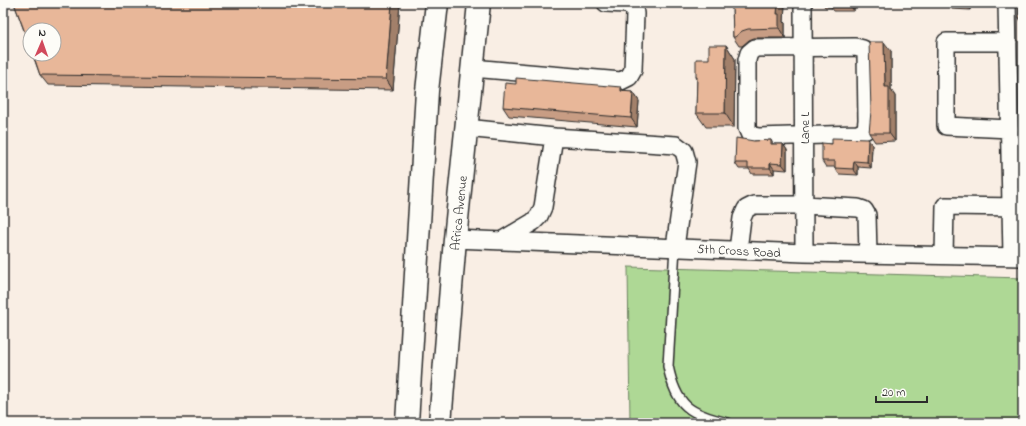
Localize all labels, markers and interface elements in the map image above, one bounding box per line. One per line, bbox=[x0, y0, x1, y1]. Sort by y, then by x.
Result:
north arrow bbox=[22, 22, 62, 62]
text: N bbox=[38, 25, 46, 41]
street label: Lane L bbox=[796, 112, 815, 144]
street label: Africa Avenue bbox=[446, 175, 473, 251]
street label: 5th Cross Road bbox=[697, 240, 782, 263]
scale bar bbox=[876, 378, 927, 404]
text: 20 m bbox=[882, 384, 905, 402]

